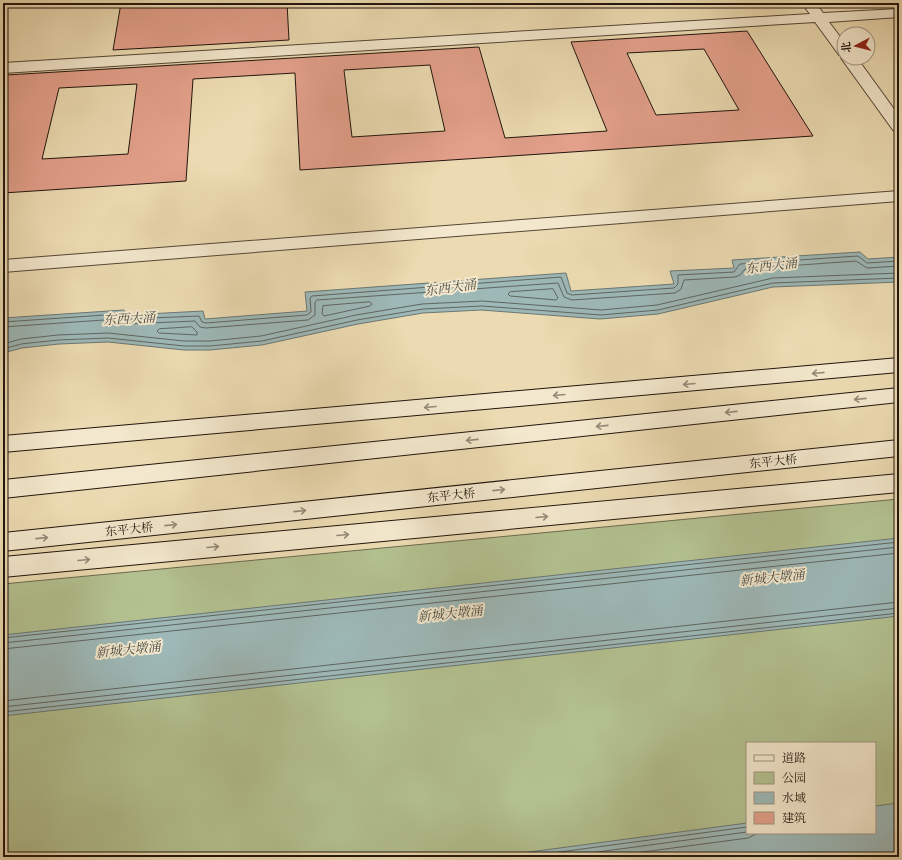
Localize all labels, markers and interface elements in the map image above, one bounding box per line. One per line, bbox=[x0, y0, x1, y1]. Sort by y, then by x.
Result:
north arrow bbox=[836, 26, 876, 66]
text: 北 bbox=[838, 41, 854, 54]
water label: 东西大涌 bbox=[744, 254, 800, 276]
water label: 东西大涌 bbox=[423, 275, 479, 299]
water label: 东西大涌 bbox=[103, 309, 157, 327]
one-way arrow bbox=[812, 369, 825, 376]
one-way arrow bbox=[683, 380, 696, 388]
one-way arrow bbox=[553, 392, 566, 399]
one-way arrow bbox=[854, 395, 867, 403]
one-way arrow bbox=[424, 403, 437, 410]
one-way arrow bbox=[725, 409, 738, 416]
one-way arrow bbox=[596, 422, 609, 430]
one-way arrow bbox=[466, 436, 479, 443]
street label: 东平大桥 bbox=[748, 451, 798, 471]
street label: 东平大桥 bbox=[426, 485, 476, 505]
one-way arrow bbox=[492, 486, 505, 494]
one-way arrow bbox=[293, 507, 306, 515]
one-way arrow bbox=[535, 513, 548, 520]
street label: 东平大桥 bbox=[104, 519, 154, 539]
one-way arrow bbox=[164, 521, 177, 528]
one-way arrow bbox=[336, 532, 349, 539]
one-way arrow bbox=[35, 535, 48, 542]
one-way arrow bbox=[206, 544, 219, 551]
one-way arrow bbox=[77, 556, 90, 563]
water label: 新城大墩涌 bbox=[739, 565, 807, 588]
water label: 新城大墩涌 bbox=[417, 601, 485, 624]
water label: 新城大墩涌 bbox=[95, 637, 163, 660]
legend bbox=[746, 742, 876, 834]
text: 道路 bbox=[782, 750, 806, 765]
text: 公园 bbox=[782, 770, 806, 785]
text: 水域 bbox=[782, 790, 806, 805]
text: 建筑 bbox=[782, 810, 806, 825]

